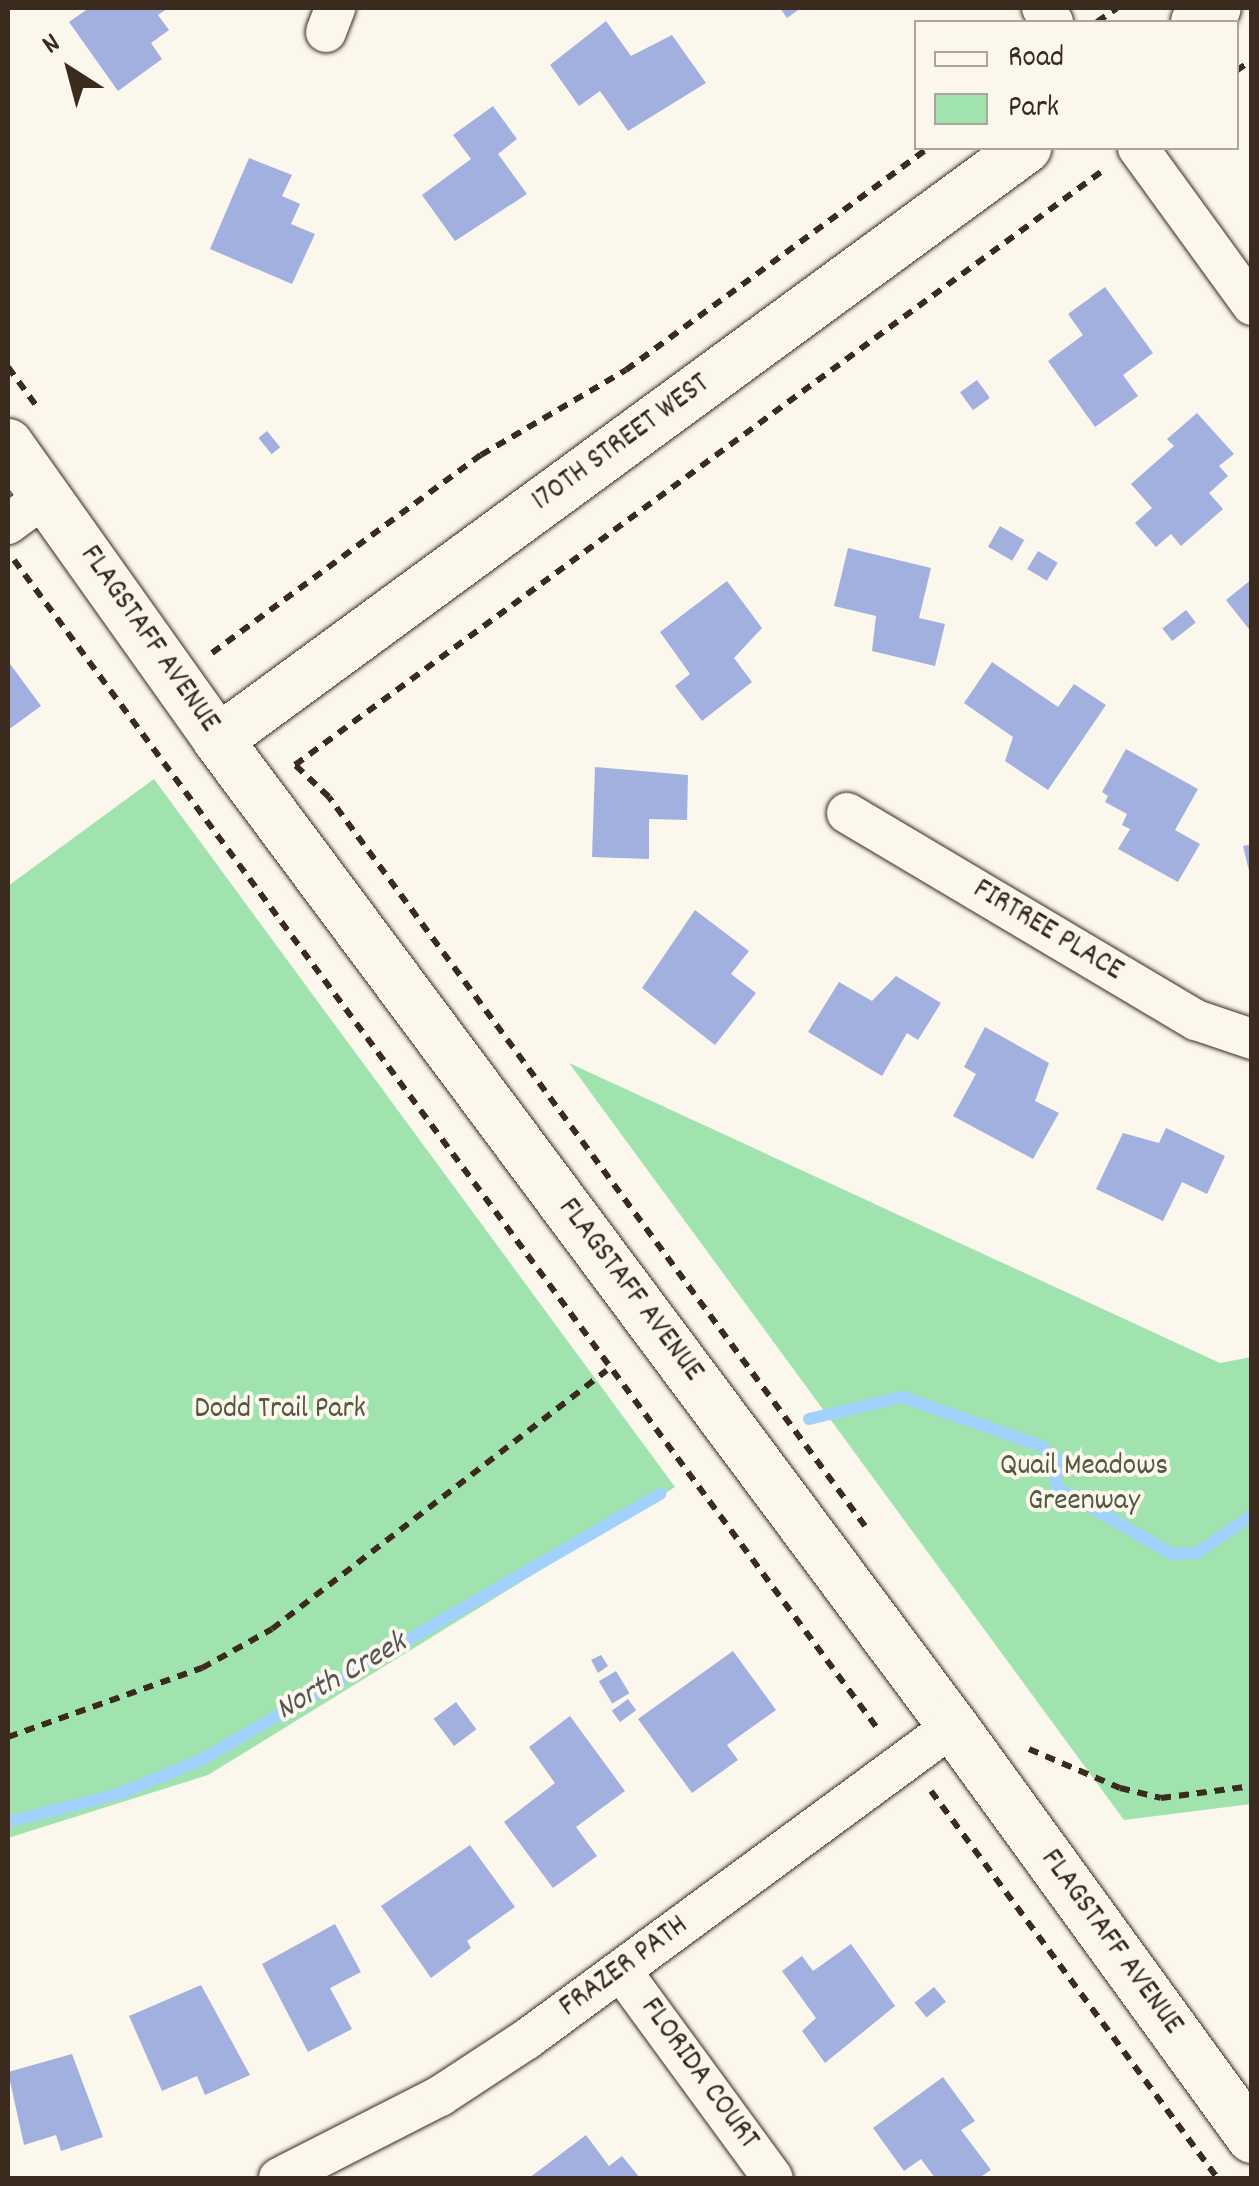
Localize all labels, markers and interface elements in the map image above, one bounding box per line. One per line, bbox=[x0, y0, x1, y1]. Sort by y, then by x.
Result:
north arrow bbox=[20, 20, 120, 120]
legend bbox=[914, 20, 1239, 150]
text: N bbox=[35, 25, 70, 66]
text: Road bbox=[1008, 38, 1064, 81]
text: Park bbox=[1008, 88, 1059, 131]
street label: 170TH STREET WEST bbox=[526, 368, 718, 520]
street label: FLAGSTAFF AVENUE bbox=[70, 540, 226, 740]
street label: FIRTREE PLACE bbox=[965, 873, 1129, 991]
street label: FLAGSTAFF AVENUE bbox=[549, 1192, 709, 1390]
park label: Dodd Trail Park bbox=[194, 1393, 366, 1429]
park label: Quail Meadows Greenway bbox=[1000, 1450, 1168, 1520]
water label: North Creek bbox=[270, 1625, 414, 1731]
street label: FLAGSTAFF AVENUE bbox=[1031, 1844, 1189, 2042]
street label: FRAZER PATH bbox=[554, 1909, 696, 2027]
street label: FLORIDA COURT bbox=[631, 1992, 765, 2158]

